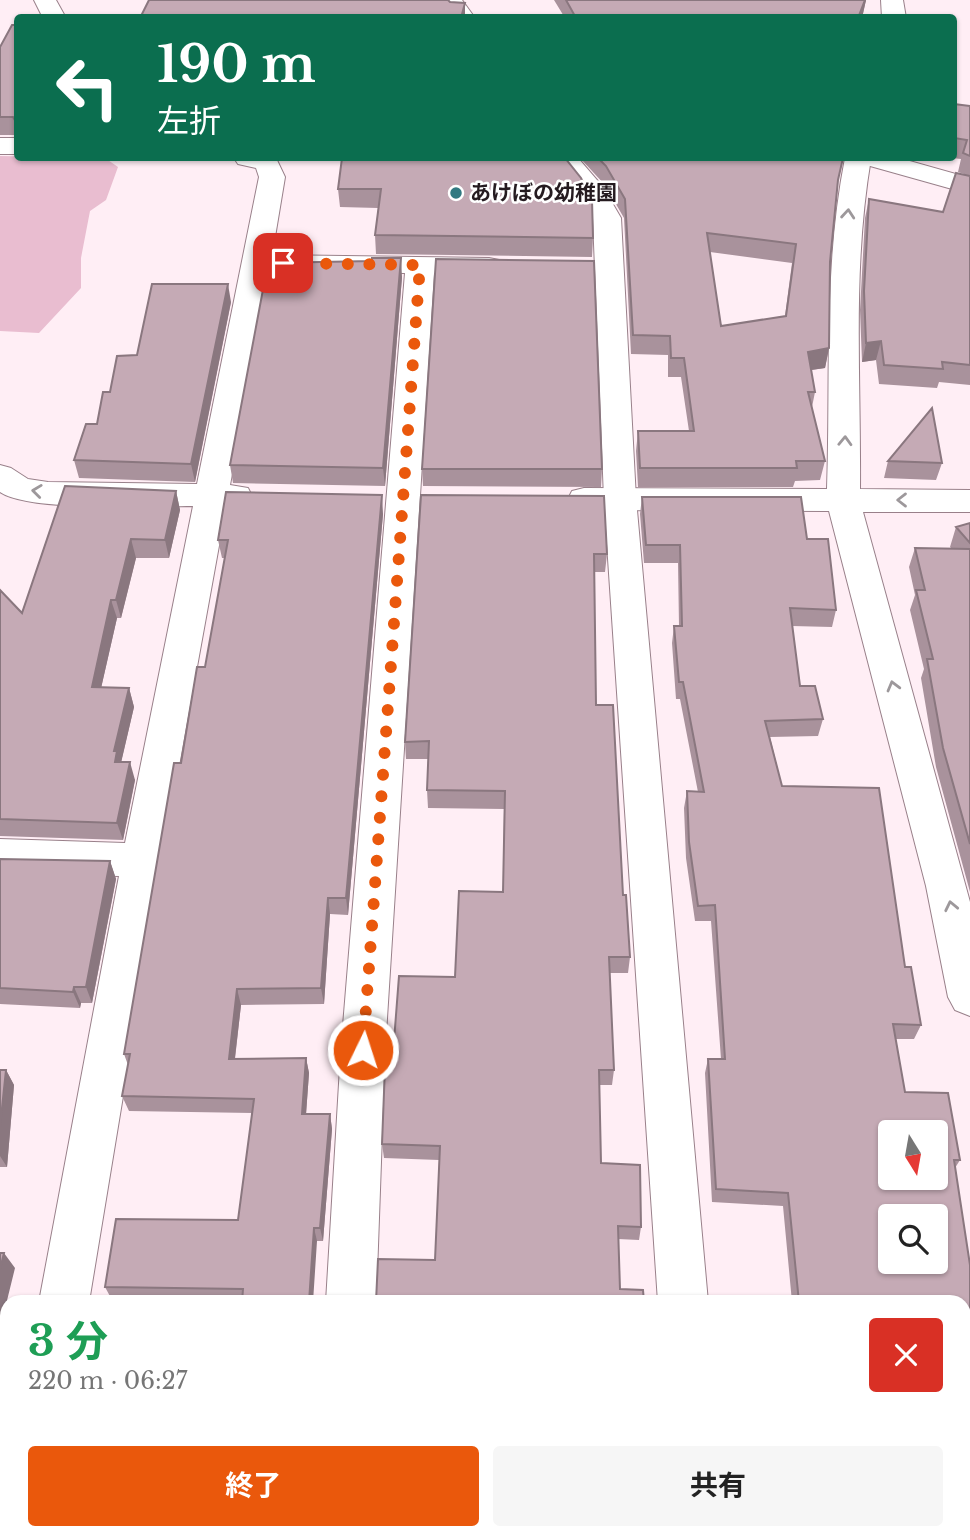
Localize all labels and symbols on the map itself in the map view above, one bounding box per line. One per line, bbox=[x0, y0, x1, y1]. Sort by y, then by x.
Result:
place label: あけぼの幼稚園 bbox=[470, 180, 617, 206]
marker: あけぼの幼稚園 bbox=[448, 185, 464, 201]
one-way arrow bbox=[841, 208, 856, 220]
pin bbox=[253, 233, 313, 293]
one-way arrow bbox=[837, 435, 852, 446]
one-way arrow bbox=[32, 484, 43, 499]
one-way arrow bbox=[896, 492, 907, 508]
one-way arrow bbox=[887, 681, 901, 693]
one-way arrow bbox=[944, 901, 959, 913]
position arrow bbox=[326, 1013, 400, 1087]
north arrow bbox=[878, 1120, 948, 1190]

